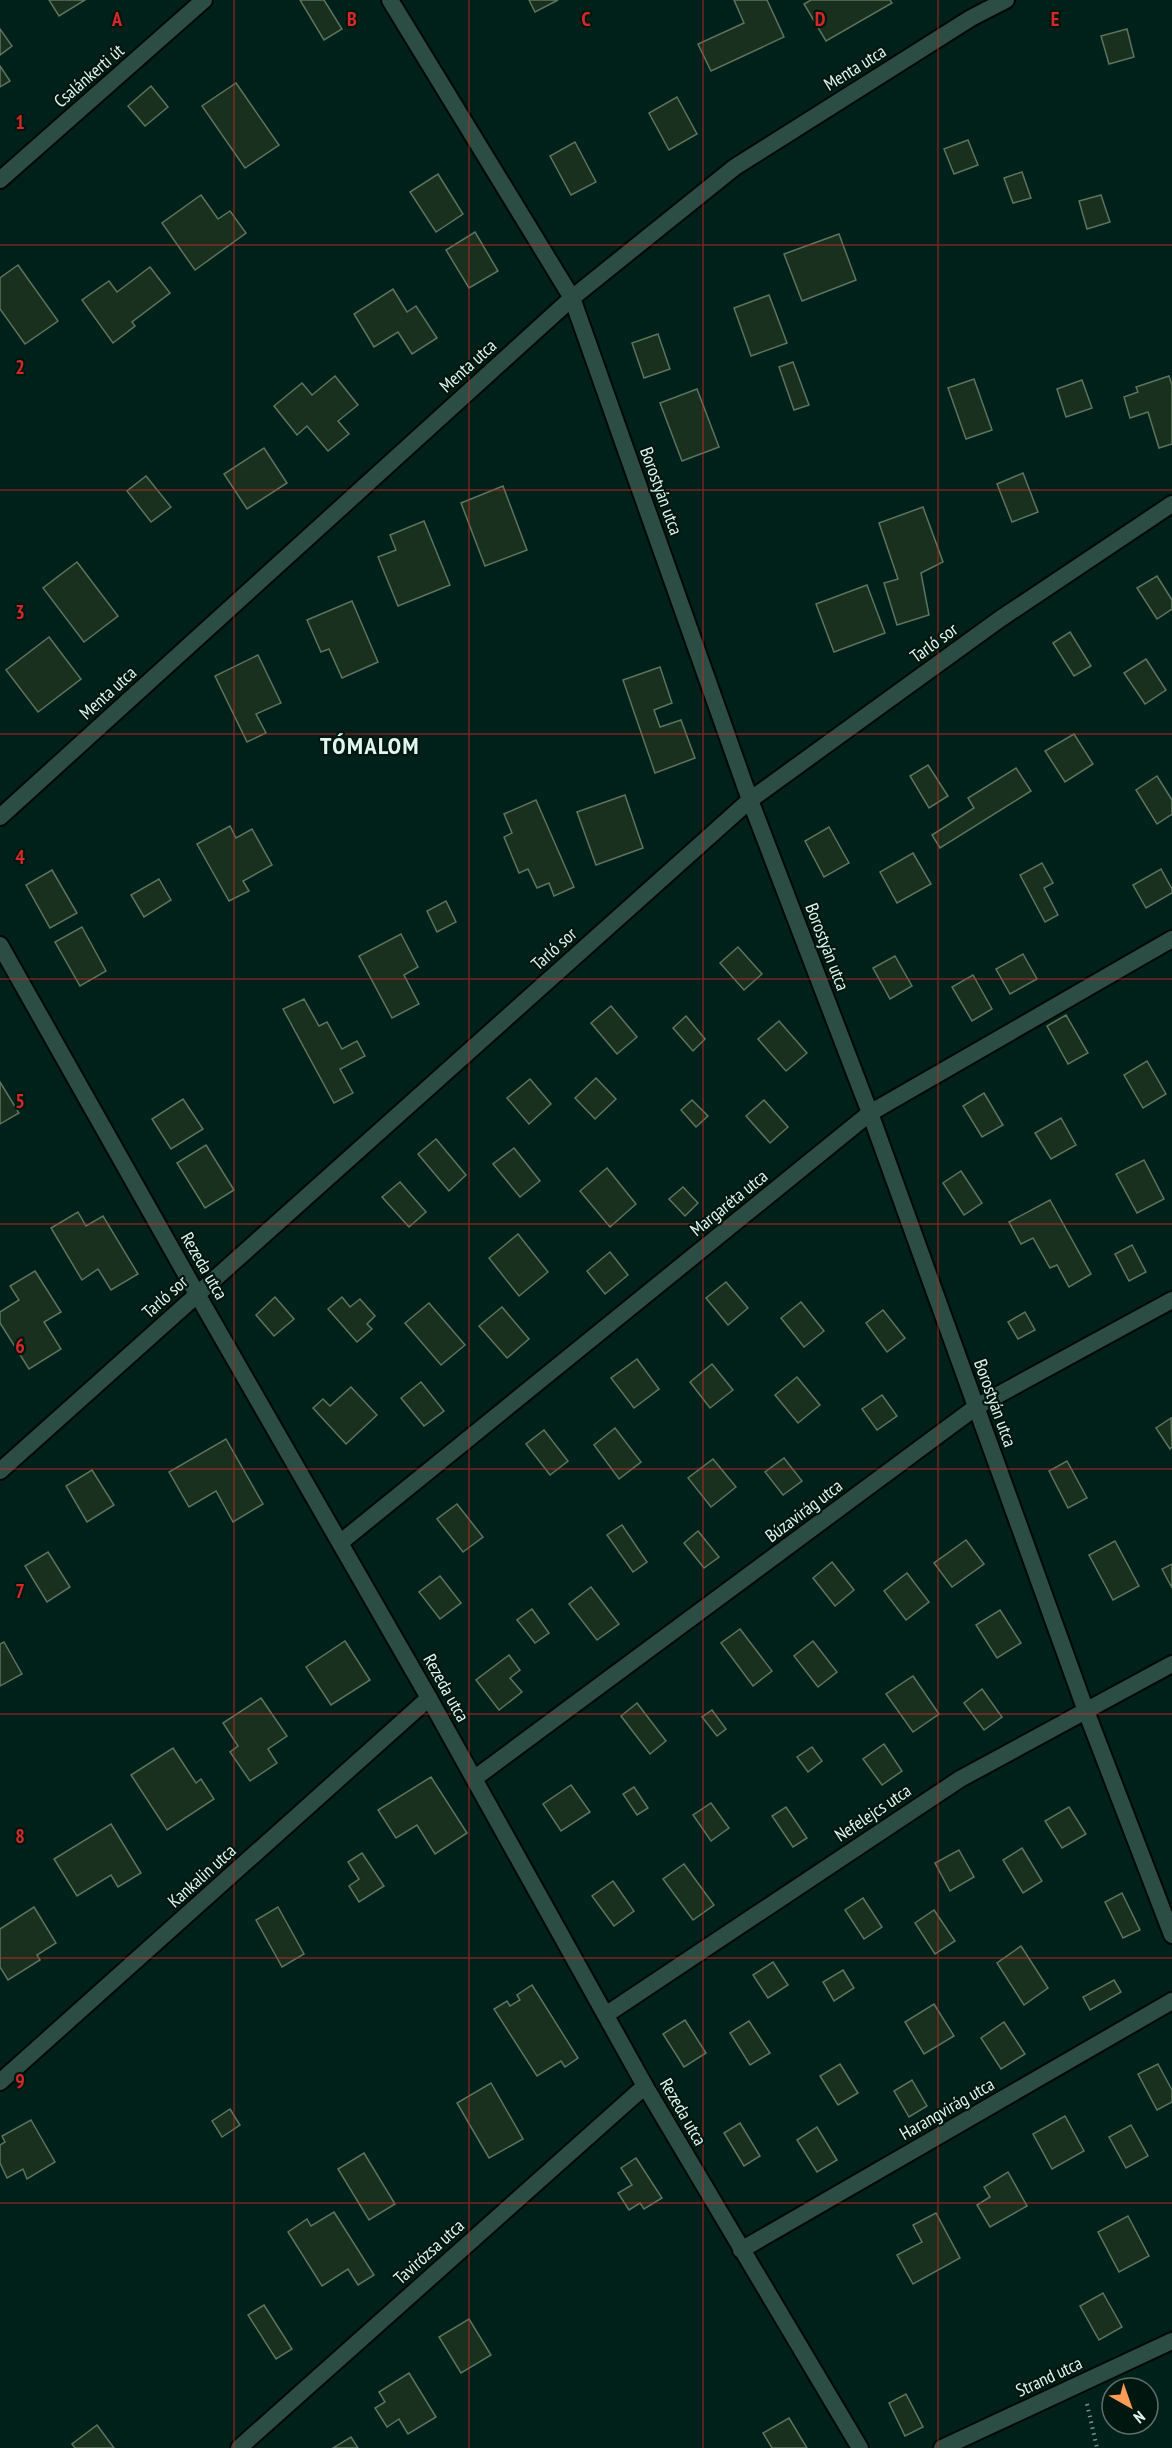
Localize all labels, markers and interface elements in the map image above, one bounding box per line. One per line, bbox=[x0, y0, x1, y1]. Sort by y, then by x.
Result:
text: A bbox=[111, 6, 123, 32]
text: B bbox=[347, 6, 357, 32]
text: C bbox=[581, 6, 591, 32]
text: D bbox=[815, 6, 826, 32]
text: E bbox=[1051, 6, 1059, 32]
street label: Csalánkerti út bbox=[49, 39, 129, 112]
street label: Menta utca bbox=[819, 40, 890, 96]
text: 1 bbox=[15, 109, 25, 135]
street label: Menta utca bbox=[434, 334, 501, 397]
text: 2 bbox=[15, 354, 25, 380]
street label: Borostyán utca bbox=[635, 444, 688, 538]
text: 3 bbox=[15, 599, 25, 625]
street label: Tarló sor bbox=[905, 618, 962, 668]
street label: Menta utca bbox=[74, 661, 141, 724]
district label: TÓMALOM bbox=[320, 730, 420, 761]
text: 4 bbox=[15, 844, 25, 870]
street label: Borostyán utca bbox=[800, 900, 855, 994]
street label: Tarló sor bbox=[526, 922, 581, 975]
text: 5 bbox=[15, 1088, 25, 1114]
street label: Margaréta utca bbox=[685, 1164, 772, 1241]
street label: Rezeda utca bbox=[176, 1228, 233, 1304]
street label: Tarló sor bbox=[137, 1270, 192, 1323]
text: 6 bbox=[15, 1333, 25, 1359]
street label: Borostyán utca bbox=[969, 1356, 1022, 1450]
street label: Búzavirág utca bbox=[761, 1474, 847, 1547]
text: 7 bbox=[15, 1578, 25, 1604]
street label: Rezeda utca bbox=[418, 1650, 474, 1726]
street label: Nefelejcs utca bbox=[830, 1779, 915, 1846]
text: 8 bbox=[15, 1823, 25, 1849]
street label: Kankalin utca bbox=[163, 1839, 241, 1912]
text: 9 bbox=[15, 2068, 25, 2094]
street label: Harangvirág utca bbox=[895, 2072, 998, 2145]
street label: Rezeda utca bbox=[655, 2074, 712, 2150]
street label: Tavirózsa utca bbox=[389, 2214, 469, 2289]
street label: Strand utca bbox=[1012, 2351, 1086, 2402]
north arrow bbox=[1100, 2376, 1160, 2436]
text: N bbox=[1130, 2407, 1149, 2428]

